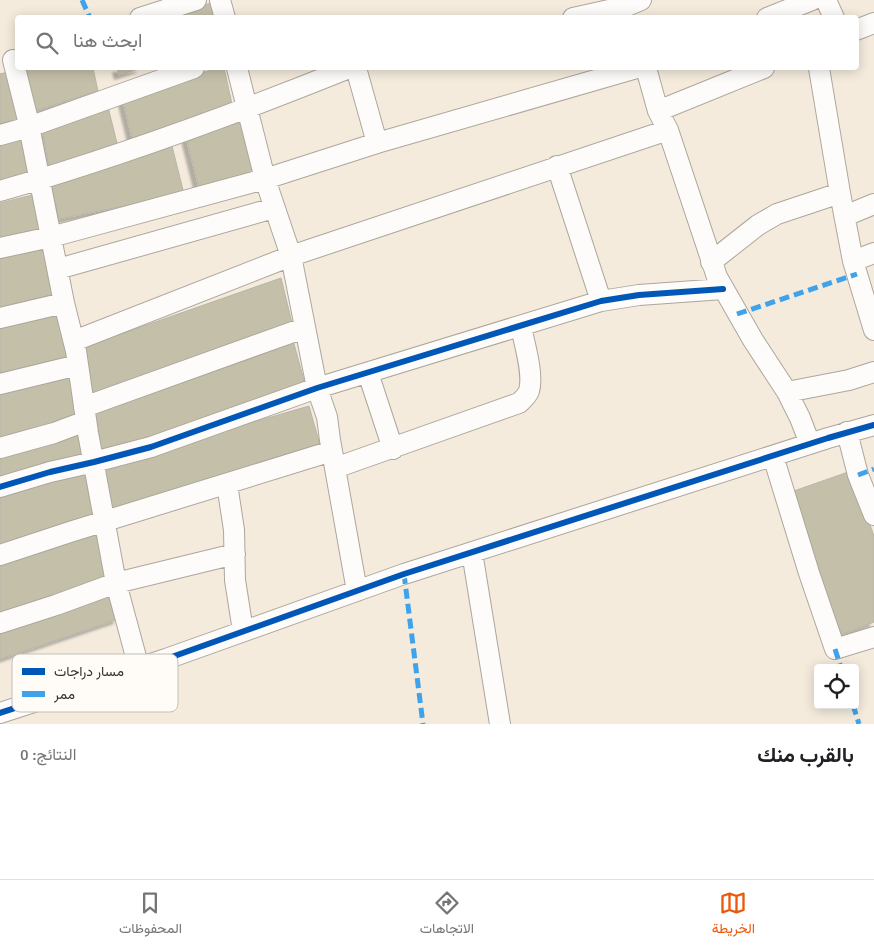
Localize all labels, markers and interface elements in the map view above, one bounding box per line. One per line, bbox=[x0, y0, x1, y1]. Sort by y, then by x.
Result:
search box bbox=[15, 15, 859, 70]
icon: search bbox=[33, 29, 61, 57]
text: ابحث هنا bbox=[73, 29, 142, 53]
legend bbox=[12, 654, 178, 712]
text: مسار دراجات bbox=[54, 663, 124, 680]
map controls bbox=[814, 664, 859, 709]
button: locate bbox=[814, 664, 859, 709]
text: ممر bbox=[53, 686, 75, 703]
text: بالقرب منك bbox=[757, 742, 854, 768]
text: النتائج: 0 bbox=[20, 745, 76, 765]
tab: المحفوظات bbox=[119, 889, 182, 941]
tab: الاتجاهات bbox=[420, 889, 474, 941]
tab: الخريطة bbox=[712, 889, 755, 941]

